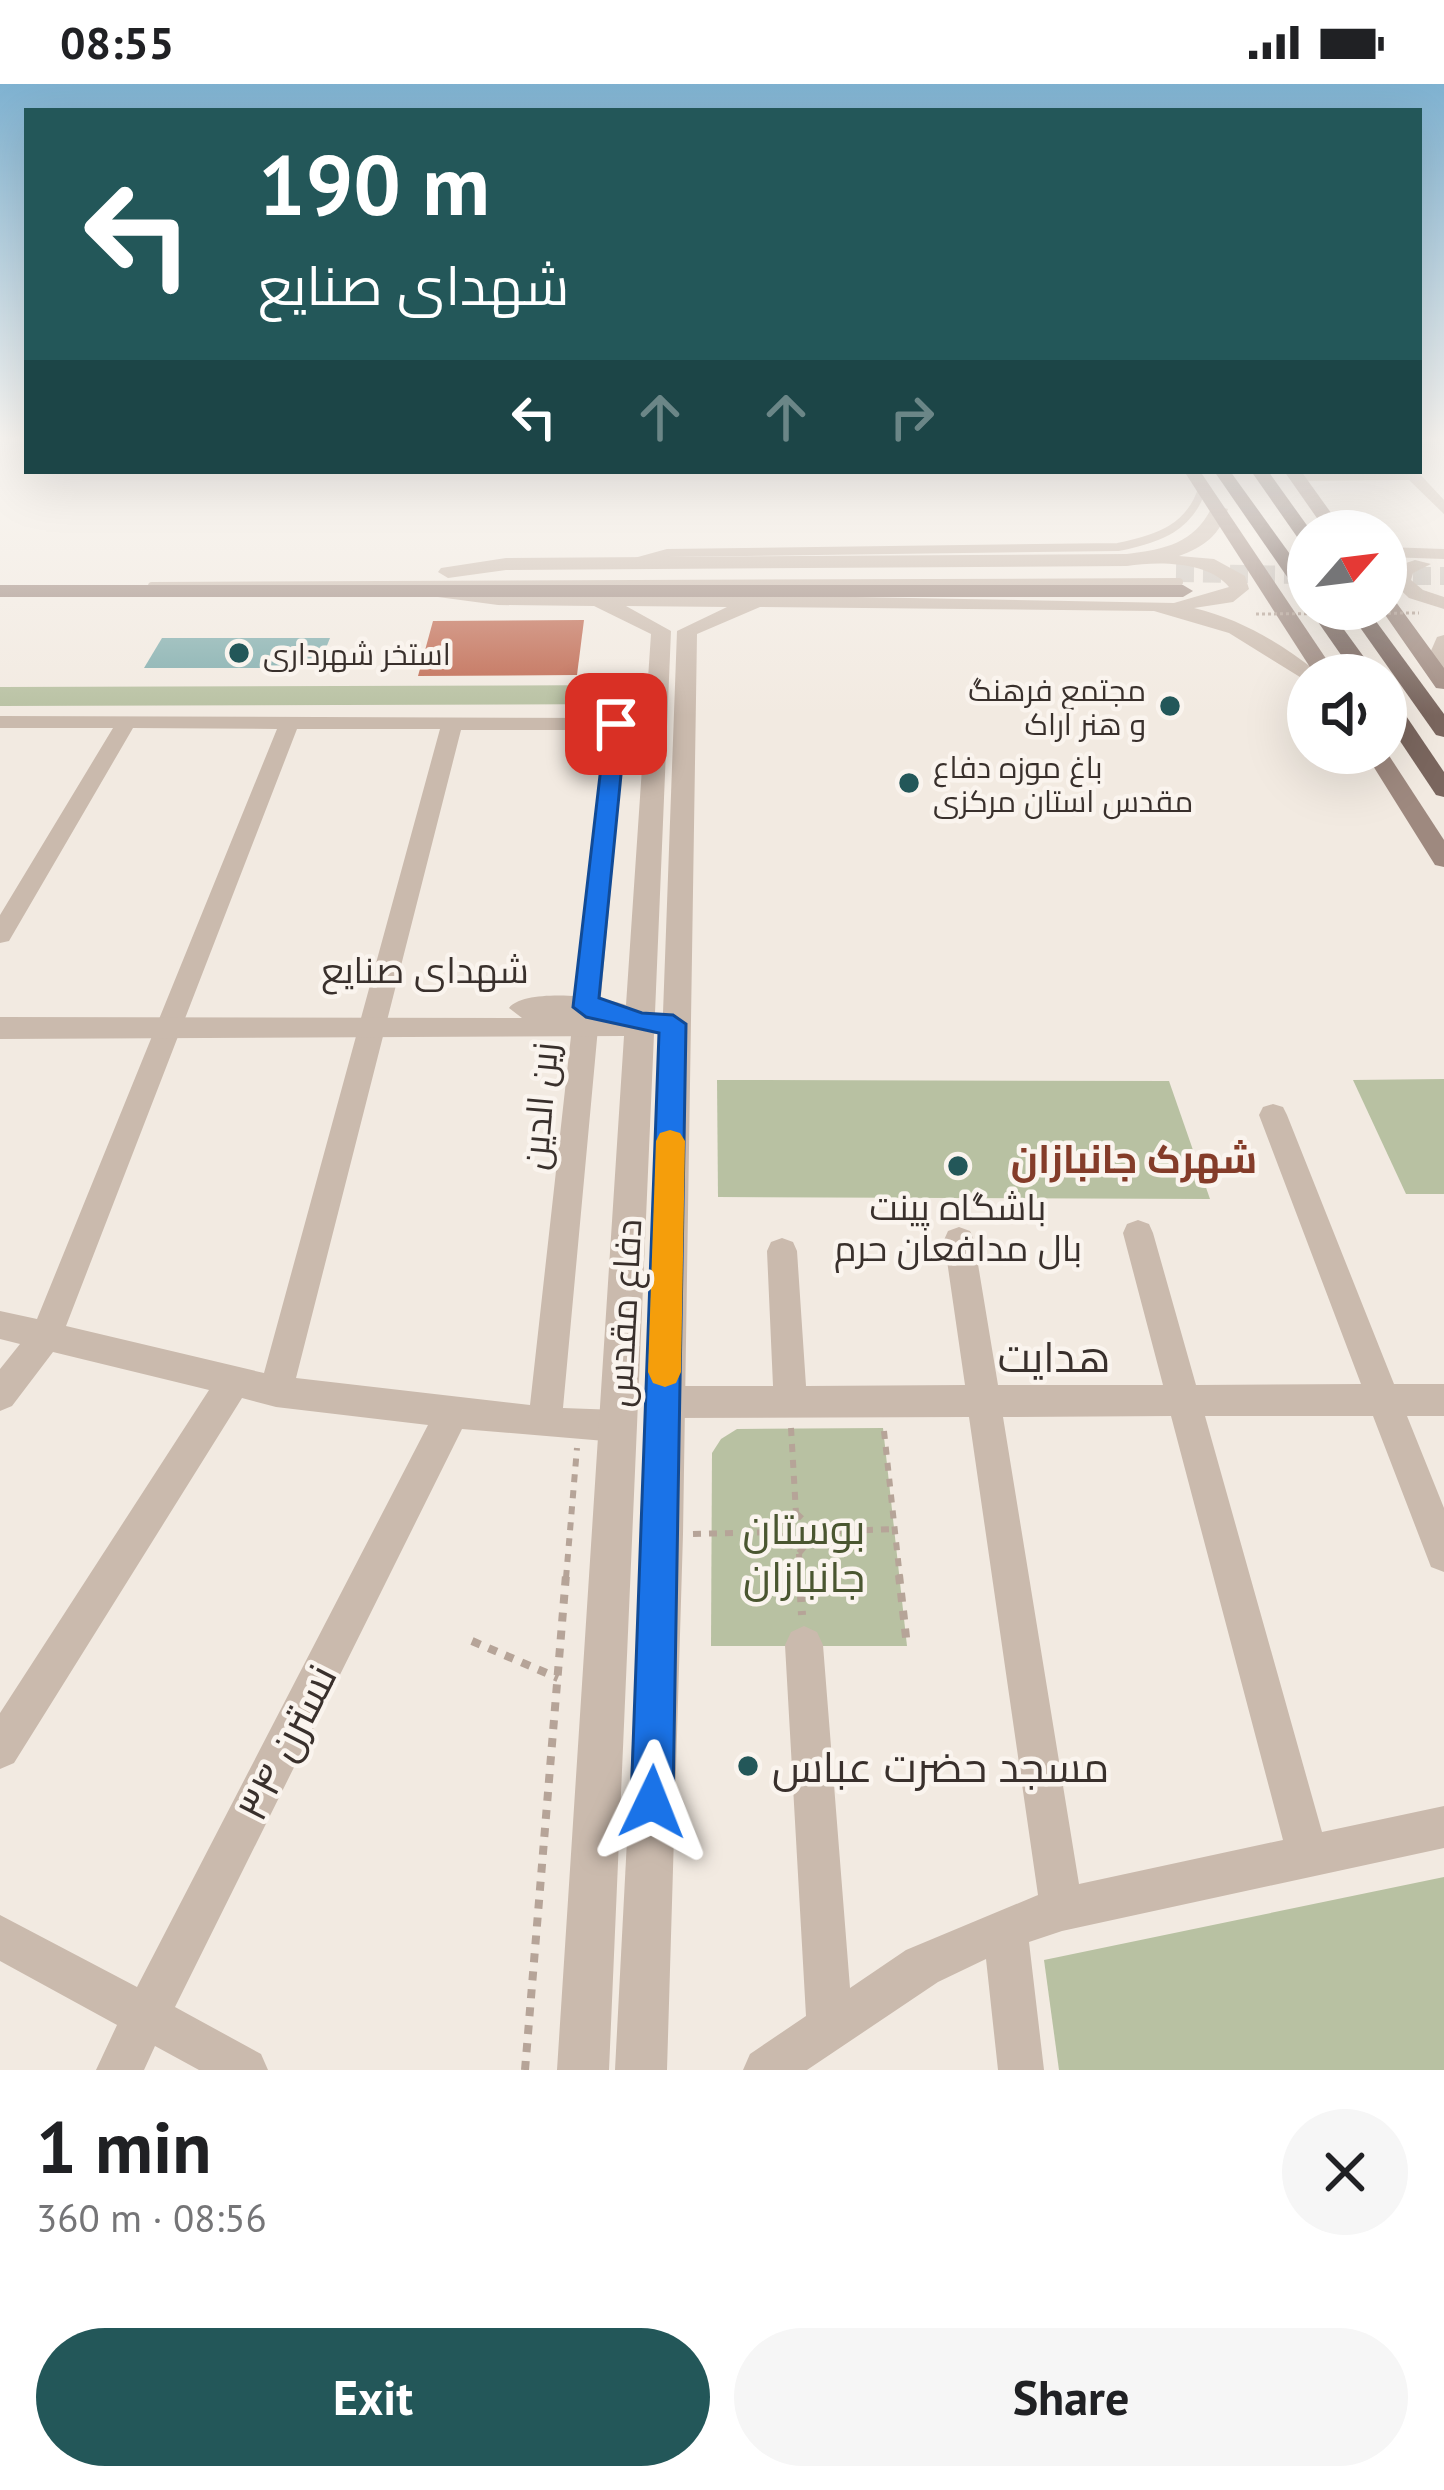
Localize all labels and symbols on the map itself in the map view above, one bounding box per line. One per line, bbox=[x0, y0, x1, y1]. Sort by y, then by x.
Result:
north arrow bbox=[1287, 510, 1407, 630]
place label: استخر شهرداری bbox=[263, 634, 451, 673]
marker: استخر شهرداری bbox=[226, 640, 252, 666]
place label: مجتمع فرهنگ و هنر اراک bbox=[968, 670, 1146, 743]
pin bbox=[565, 673, 667, 775]
marker: مجتمع فرهنگ و هنر اراک bbox=[1157, 693, 1183, 719]
place label: باغ موزه دفاع مقدس استان مرکزی bbox=[933, 747, 1193, 820]
marker: باغ موزه دفاع مقدس استان مرکزی bbox=[896, 770, 922, 796]
street label: شهدای صنایع bbox=[321, 946, 529, 995]
street label: زین الدین bbox=[510, 1040, 568, 1172]
district label: شهرک جانبازان bbox=[1011, 1133, 1257, 1184]
marker: باشگاه پینت بال مدافعان حرم bbox=[945, 1153, 971, 1179]
place label: باشگاه پینت بال مدافعان حرم bbox=[834, 1183, 1082, 1273]
street label: دفاع مقدس bbox=[595, 1218, 653, 1408]
street label: هدایت bbox=[998, 1329, 1110, 1384]
park label: بوستان جانبازان bbox=[743, 1501, 865, 1604]
street label: نسترن ۳۴ bbox=[223, 1655, 349, 1829]
position arrow bbox=[589, 1739, 715, 1865]
place label: مسجد حضرت عباس bbox=[772, 1739, 1109, 1794]
marker: مسجد حضرت عباس bbox=[735, 1753, 761, 1779]

